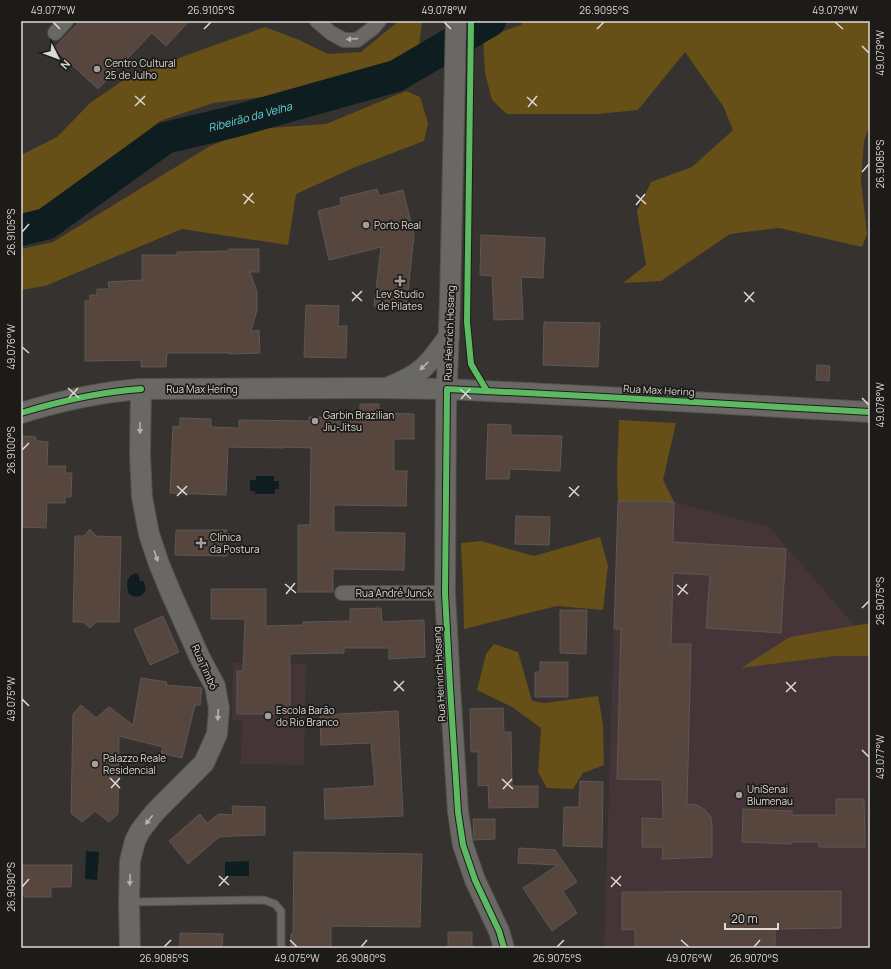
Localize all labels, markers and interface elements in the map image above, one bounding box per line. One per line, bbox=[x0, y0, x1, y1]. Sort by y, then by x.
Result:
text: 49.077°W bbox=[31, 3, 76, 17]
text: 26.9105°S bbox=[187, 3, 235, 17]
text: 49.078°W bbox=[421, 3, 467, 17]
text: 26.9095°S bbox=[579, 3, 629, 17]
text: 49.079°W bbox=[812, 3, 858, 17]
text: 49.079°W bbox=[873, 30, 887, 76]
one-way arrow bbox=[345, 36, 358, 43]
north arrow bbox=[38, 38, 78, 78]
place label: Centro Cultural 25 de Julho bbox=[105, 56, 176, 82]
text: N bbox=[58, 57, 74, 73]
marker: Centro Cultural 25 de Julho bbox=[92, 64, 102, 74]
water label: Ribeirão da Velha bbox=[206, 98, 294, 135]
text: 26.9085°S bbox=[873, 140, 887, 189]
text: 26.9105°S bbox=[4, 208, 18, 256]
place label: Porto Real bbox=[374, 218, 421, 232]
marker: Porto Real bbox=[361, 220, 371, 230]
marker: Lev Studio de Pilates bbox=[394, 275, 406, 287]
street label: Rua Heinrich Hosang bbox=[440, 285, 458, 381]
place label: Lev Studio de Pilates bbox=[376, 287, 424, 313]
text: 49.076°W bbox=[4, 324, 18, 370]
one-way arrow bbox=[419, 361, 429, 371]
street label: Rua Max Hering bbox=[623, 381, 695, 399]
street label: Rua Max Hering bbox=[166, 382, 238, 396]
text: 49.078°W bbox=[873, 382, 887, 428]
place label: Garbin Brazilian Jiu-Jitsu bbox=[323, 408, 394, 434]
marker: Garbin Brazilian Jiu-Jitsu bbox=[310, 416, 320, 426]
one-way arrow bbox=[137, 422, 143, 435]
text: 26.9100°S bbox=[4, 426, 18, 474]
place label: Clínica da Postura bbox=[210, 530, 260, 556]
marker: Clínica da Postura bbox=[195, 537, 207, 549]
one-way arrow bbox=[154, 551, 160, 563]
text: 26.9075°S bbox=[873, 577, 887, 625]
street label: Rua André Junck bbox=[356, 586, 433, 600]
street label: Rua Heinrich Hosang bbox=[430, 626, 448, 722]
street label: Rua Timbó bbox=[189, 642, 221, 692]
text: 49.075°W bbox=[4, 676, 18, 722]
place label: Escola Barão do Rio Branco bbox=[276, 703, 339, 729]
one-way arrow bbox=[215, 709, 222, 721]
marker: Escola Barão do Rio Branco bbox=[263, 711, 273, 721]
text: 49.077°W bbox=[873, 734, 887, 779]
place label: Palazzo Reale Residencial bbox=[103, 751, 166, 777]
marker: Palazzo Reale Residencial bbox=[90, 759, 100, 769]
place label: UniSenai Blumenau bbox=[747, 782, 793, 808]
marker: UniSenai Blumenau bbox=[734, 790, 744, 800]
one-way arrow bbox=[145, 814, 153, 825]
text: 26.9090°S bbox=[4, 862, 18, 912]
one-way arrow bbox=[126, 874, 133, 886]
scale bar bbox=[725, 905, 778, 931]
text: 20 m bbox=[731, 910, 758, 927]
text: 26.9085°S bbox=[140, 951, 189, 965]
text: 49.075°W bbox=[274, 951, 320, 965]
text: 26.9080°S bbox=[336, 951, 386, 965]
text: 26.9075°S bbox=[533, 951, 581, 965]
text: 49.076°W bbox=[666, 951, 712, 965]
text: 26.9070°S bbox=[730, 951, 778, 965]

